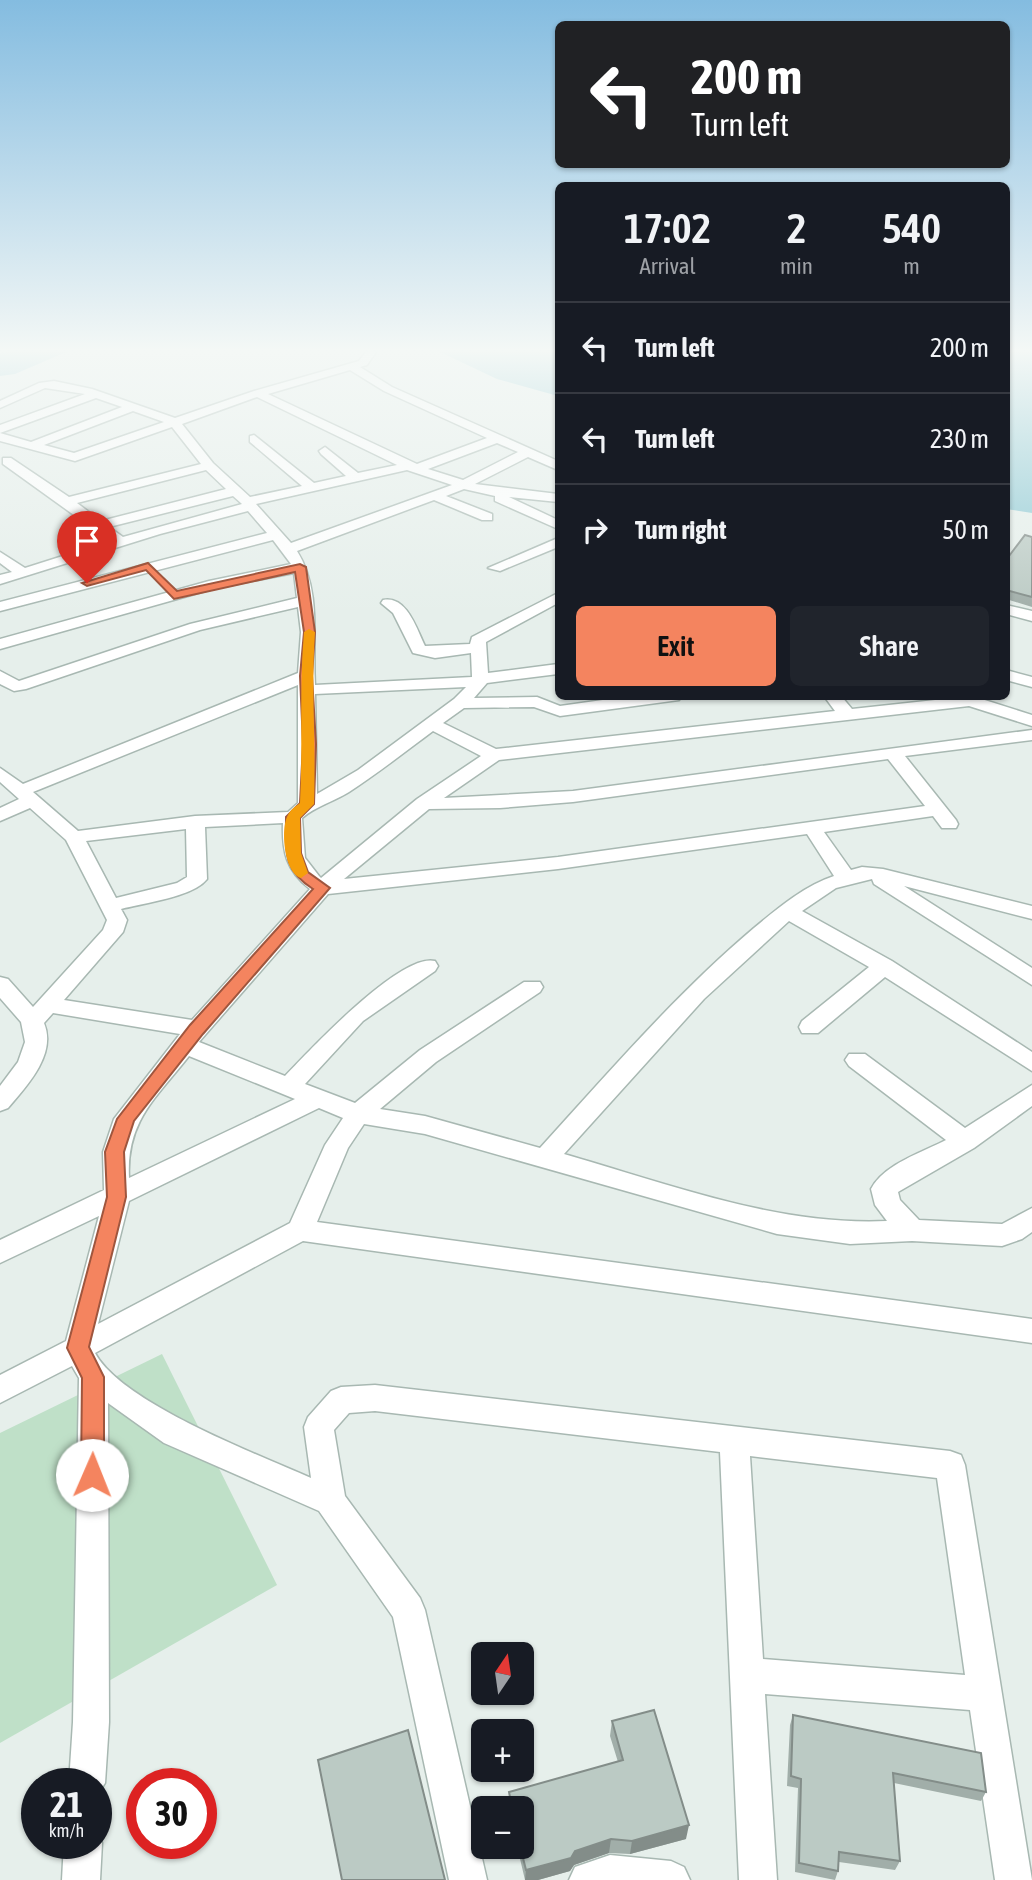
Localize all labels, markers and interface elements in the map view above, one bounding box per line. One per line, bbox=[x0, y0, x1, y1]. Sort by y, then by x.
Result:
text: 200 m bbox=[691, 48, 802, 104]
icon: left bbox=[576, 49, 667, 140]
text: Turn left bbox=[691, 106, 789, 143]
text: 17:02 bbox=[624, 204, 711, 252]
text: 2 bbox=[787, 204, 806, 252]
text: 540 bbox=[882, 204, 941, 252]
text: Arrival bbox=[639, 253, 696, 279]
text: min bbox=[780, 253, 813, 279]
text: m bbox=[903, 253, 920, 279]
icon: left bbox=[576, 329, 614, 367]
text: Turn left bbox=[635, 333, 715, 363]
text: 200 m bbox=[930, 333, 989, 363]
icon: left bbox=[576, 420, 614, 458]
text: Turn left bbox=[635, 424, 715, 454]
text: 230 m bbox=[930, 424, 989, 454]
pin bbox=[57, 511, 117, 583]
icon: right bbox=[576, 511, 614, 549]
text: Turn right bbox=[635, 515, 726, 545]
text: 50 m bbox=[942, 515, 989, 545]
icon: arrive bbox=[68, 522, 106, 560]
button: Exit bbox=[576, 606, 776, 686]
button: Share bbox=[790, 606, 989, 686]
position arrow bbox=[55, 1438, 129, 1512]
north arrow bbox=[471, 1642, 534, 1704]
map controls bbox=[471, 1642, 534, 1859]
button: + bbox=[471, 1719, 534, 1782]
speed limit sign: 30 bbox=[126, 1768, 217, 1859]
text: 21 bbox=[50, 1784, 83, 1824]
button: − bbox=[471, 1796, 534, 1859]
text: km/h bbox=[49, 1820, 84, 1841]

